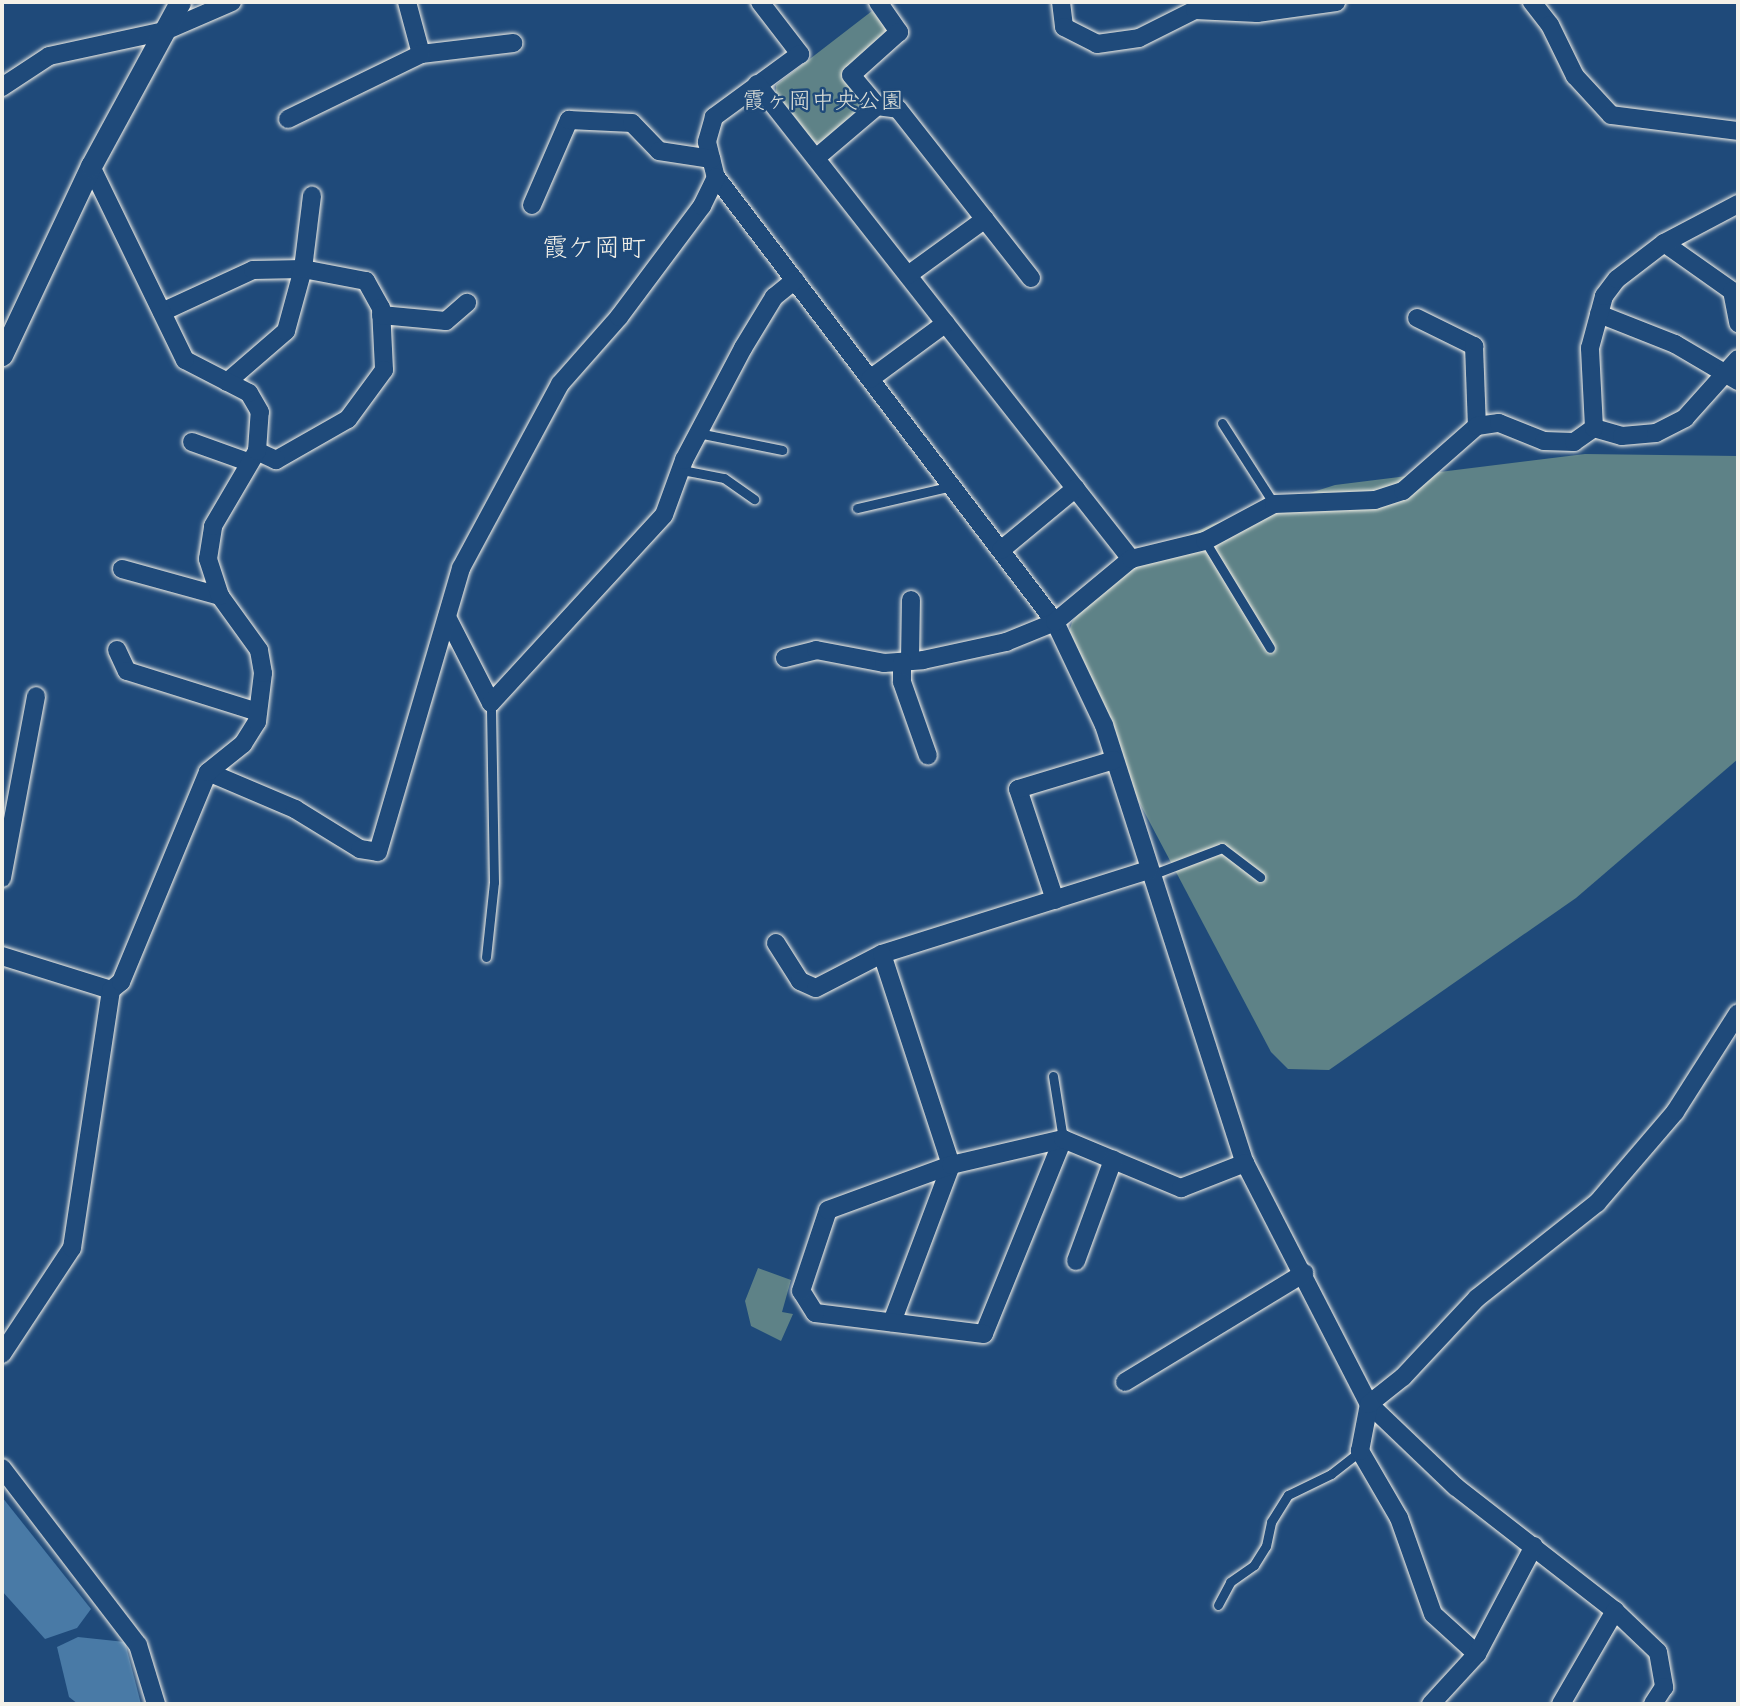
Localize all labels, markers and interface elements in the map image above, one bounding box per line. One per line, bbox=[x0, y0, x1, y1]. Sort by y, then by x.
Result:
park label: 霞ヶ岡中央公園 bbox=[743, 87, 903, 115]
district label: 霞ケ岡町 bbox=[542, 233, 646, 265]

